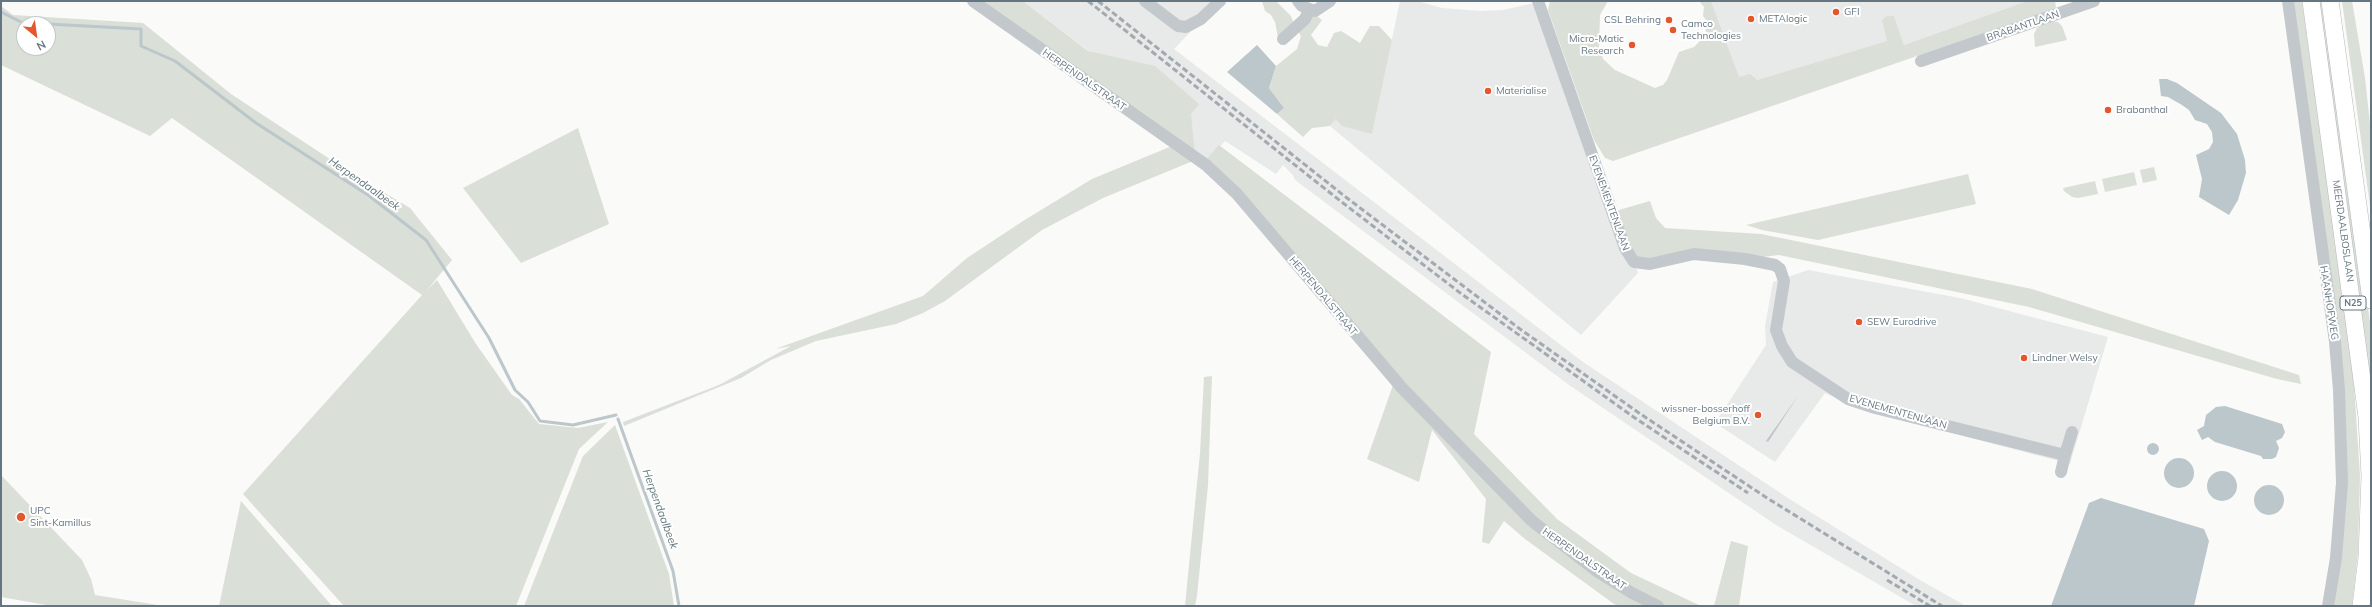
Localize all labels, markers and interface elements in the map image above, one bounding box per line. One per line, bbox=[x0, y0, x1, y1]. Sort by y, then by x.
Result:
place label: GFI bbox=[1844, 6, 1860, 18]
marker: GFI bbox=[1831, 7, 1841, 17]
street label: BRABANTLAAN bbox=[1985, 8, 2061, 44]
place label: METAlogic bbox=[1759, 13, 1807, 25]
place label: CSL Behring bbox=[1604, 14, 1661, 26]
marker: METAlogic bbox=[1746, 14, 1756, 24]
marker: CSL Behring bbox=[1664, 15, 1674, 25]
north arrow bbox=[16, 16, 56, 56]
place label: Camco Technologies bbox=[1681, 18, 1741, 42]
marker: Camco Technologies bbox=[1668, 25, 1678, 35]
place label: Micro-Matic Research bbox=[1569, 33, 1624, 56]
text: N bbox=[34, 37, 48, 54]
marker: Micro-Matic Research bbox=[1627, 40, 1637, 50]
street label: HERPENDALSTRAAT bbox=[1040, 47, 1128, 113]
place label: Materialise bbox=[1496, 85, 1547, 97]
marker: Materialise bbox=[1483, 86, 1493, 96]
place label: Brabanthal bbox=[2116, 104, 2168, 116]
marker: Brabanthal bbox=[2103, 105, 2113, 115]
water label: Herpendaalbeek bbox=[326, 154, 402, 214]
street label: EVENEMENTENLAAN bbox=[1586, 154, 1632, 252]
street label: MEERDAALBOSLAAN bbox=[2330, 179, 2356, 283]
street label: HERPENDALSTRAAT bbox=[1287, 254, 1359, 338]
street label: HAANHOFWEG bbox=[2317, 265, 2341, 341]
road number: N25 bbox=[2340, 296, 2366, 310]
place label: SEW Eurodrive bbox=[1867, 316, 1936, 328]
marker: SEW Eurodrive bbox=[1854, 317, 1864, 327]
place label: Lindner Welsy bbox=[2032, 352, 2098, 364]
marker: Lindner Welsy bbox=[2019, 353, 2029, 363]
street label: EVENEMENTENLAAN bbox=[1848, 392, 1948, 432]
place label: wissner-bosserhoff Belgium B.V. bbox=[1661, 403, 1750, 426]
marker: wissner-bosserhoff Belgium B.V. bbox=[1753, 410, 1763, 420]
water label: Herpendaalbeek bbox=[639, 467, 681, 551]
place label: UPC Sint-Kamillus bbox=[30, 505, 91, 528]
marker: UPC Sint-Kamillus bbox=[15, 511, 27, 523]
street label: HERPENDALSTRAAT bbox=[1540, 526, 1628, 592]

